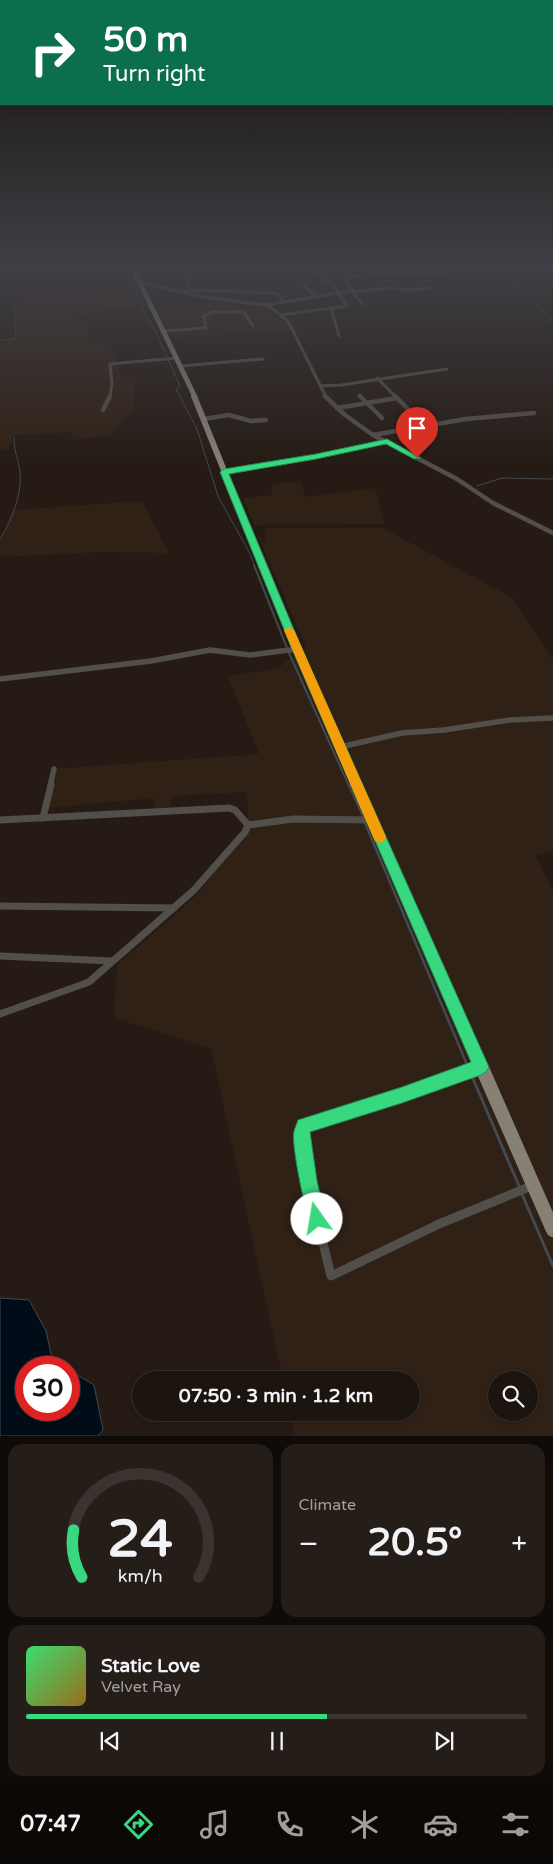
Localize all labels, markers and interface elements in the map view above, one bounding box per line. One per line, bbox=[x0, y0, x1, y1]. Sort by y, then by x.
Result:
text: 50 m bbox=[103, 19, 188, 61]
icon: right bbox=[20, 20, 85, 85]
text: Turn right bbox=[103, 61, 205, 87]
pin bbox=[396, 407, 438, 458]
icon: arrive bbox=[403, 414, 431, 442]
position arrow bbox=[290, 1192, 342, 1244]
speed limit sign: 30 bbox=[15, 1356, 80, 1421]
map controls bbox=[488, 1371, 538, 1421]
button: search bbox=[488, 1371, 538, 1421]
text: 07:50 · 3 min · 1.2 km bbox=[179, 1385, 373, 1407]
text: Climate bbox=[299, 1495, 356, 1515]
text: 24 bbox=[108, 1508, 173, 1571]
text: 20.5° bbox=[367, 1520, 462, 1566]
text: − bbox=[299, 1527, 318, 1561]
text: + bbox=[511, 1527, 527, 1561]
text: km/h bbox=[118, 1566, 163, 1587]
text: Static Love bbox=[101, 1655, 200, 1677]
text: Velvet Ray bbox=[101, 1677, 181, 1697]
icon: previous bbox=[96, 1727, 124, 1755]
icon: pause bbox=[263, 1727, 291, 1755]
icon: next bbox=[430, 1727, 458, 1755]
icon: directions bbox=[121, 1807, 156, 1842]
icon: music bbox=[197, 1807, 232, 1842]
icon: phone bbox=[272, 1807, 307, 1842]
icon: climate bbox=[347, 1807, 382, 1842]
icon: car bbox=[423, 1807, 458, 1842]
icon: filters bbox=[498, 1807, 533, 1842]
text: 07:47 bbox=[20, 1811, 81, 1837]

